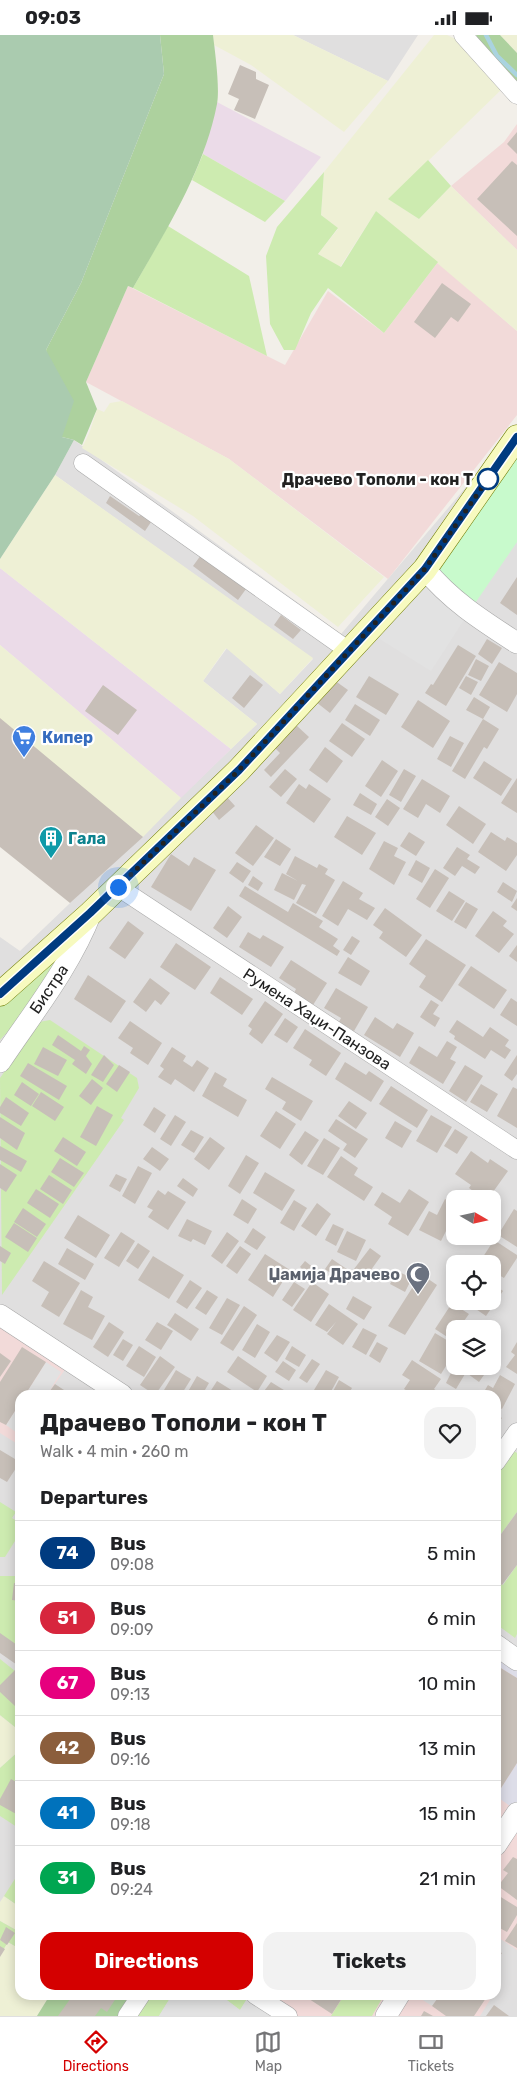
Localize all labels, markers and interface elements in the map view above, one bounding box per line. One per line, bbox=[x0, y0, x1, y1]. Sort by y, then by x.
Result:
text: 09:03 bbox=[25, 6, 81, 29]
marker: Драчево Тополи - кон Т bbox=[477, 468, 499, 490]
place label: Драчево Тополи - кон Т bbox=[282, 470, 473, 489]
supermarket icon: Кипер bbox=[11, 724, 37, 758]
place label: Кипер bbox=[42, 728, 93, 747]
building icon: Гала bbox=[38, 825, 64, 859]
place label: Гала bbox=[68, 829, 106, 848]
your location bbox=[106, 875, 131, 900]
street label: Бистра bbox=[26, 961, 72, 1017]
street label: Румена Хаџи-Панзова bbox=[240, 964, 394, 1074]
north arrow bbox=[446, 1190, 501, 1245]
map controls bbox=[446, 1190, 501, 1375]
button: locate bbox=[446, 1255, 501, 1310]
mosque icon: Џамија Драчево bbox=[405, 1261, 431, 1295]
place label: Џамија Драчево bbox=[268, 1265, 400, 1284]
button: layers bbox=[446, 1320, 501, 1375]
button: heart bbox=[424, 1407, 476, 1459]
text: Драчево Тополи - кон Т bbox=[40, 1409, 327, 1437]
text: Walk · 4 min · 260 m bbox=[40, 1442, 189, 1461]
text: Departures bbox=[40, 1486, 148, 1509]
text: Bus bbox=[110, 1532, 146, 1555]
text: 74 bbox=[56, 1542, 79, 1564]
text: 5 min bbox=[427, 1542, 476, 1565]
text: 09:08 bbox=[110, 1555, 154, 1574]
text: Bus bbox=[110, 1597, 146, 1620]
text: 51 bbox=[57, 1607, 78, 1629]
text: 6 min bbox=[427, 1607, 476, 1630]
text: 09:09 bbox=[110, 1620, 153, 1639]
text: Bus bbox=[110, 1662, 146, 1685]
text: 67 bbox=[57, 1672, 78, 1694]
text: 10 min bbox=[418, 1672, 476, 1695]
text: 09:13 bbox=[110, 1685, 150, 1704]
text: Bus bbox=[110, 1727, 146, 1750]
text: 42 bbox=[56, 1737, 80, 1759]
text: 13 min bbox=[419, 1737, 476, 1760]
text: 09:16 bbox=[110, 1750, 150, 1769]
text: Bus bbox=[110, 1792, 146, 1815]
text: 41 bbox=[57, 1802, 78, 1824]
text: 15 min bbox=[419, 1802, 476, 1825]
text: 09:18 bbox=[110, 1815, 151, 1834]
text: Bus bbox=[110, 1857, 146, 1880]
text: 31 bbox=[57, 1867, 78, 1889]
text: 21 min bbox=[419, 1867, 476, 1890]
text: 09:24 bbox=[110, 1880, 153, 1899]
button: Directions bbox=[40, 1932, 253, 1990]
button: Tickets bbox=[263, 1932, 476, 1990]
tab: Directions bbox=[63, 2028, 129, 2075]
tab: Map bbox=[254, 2028, 282, 2075]
tab: Tickets bbox=[408, 2028, 454, 2075]

